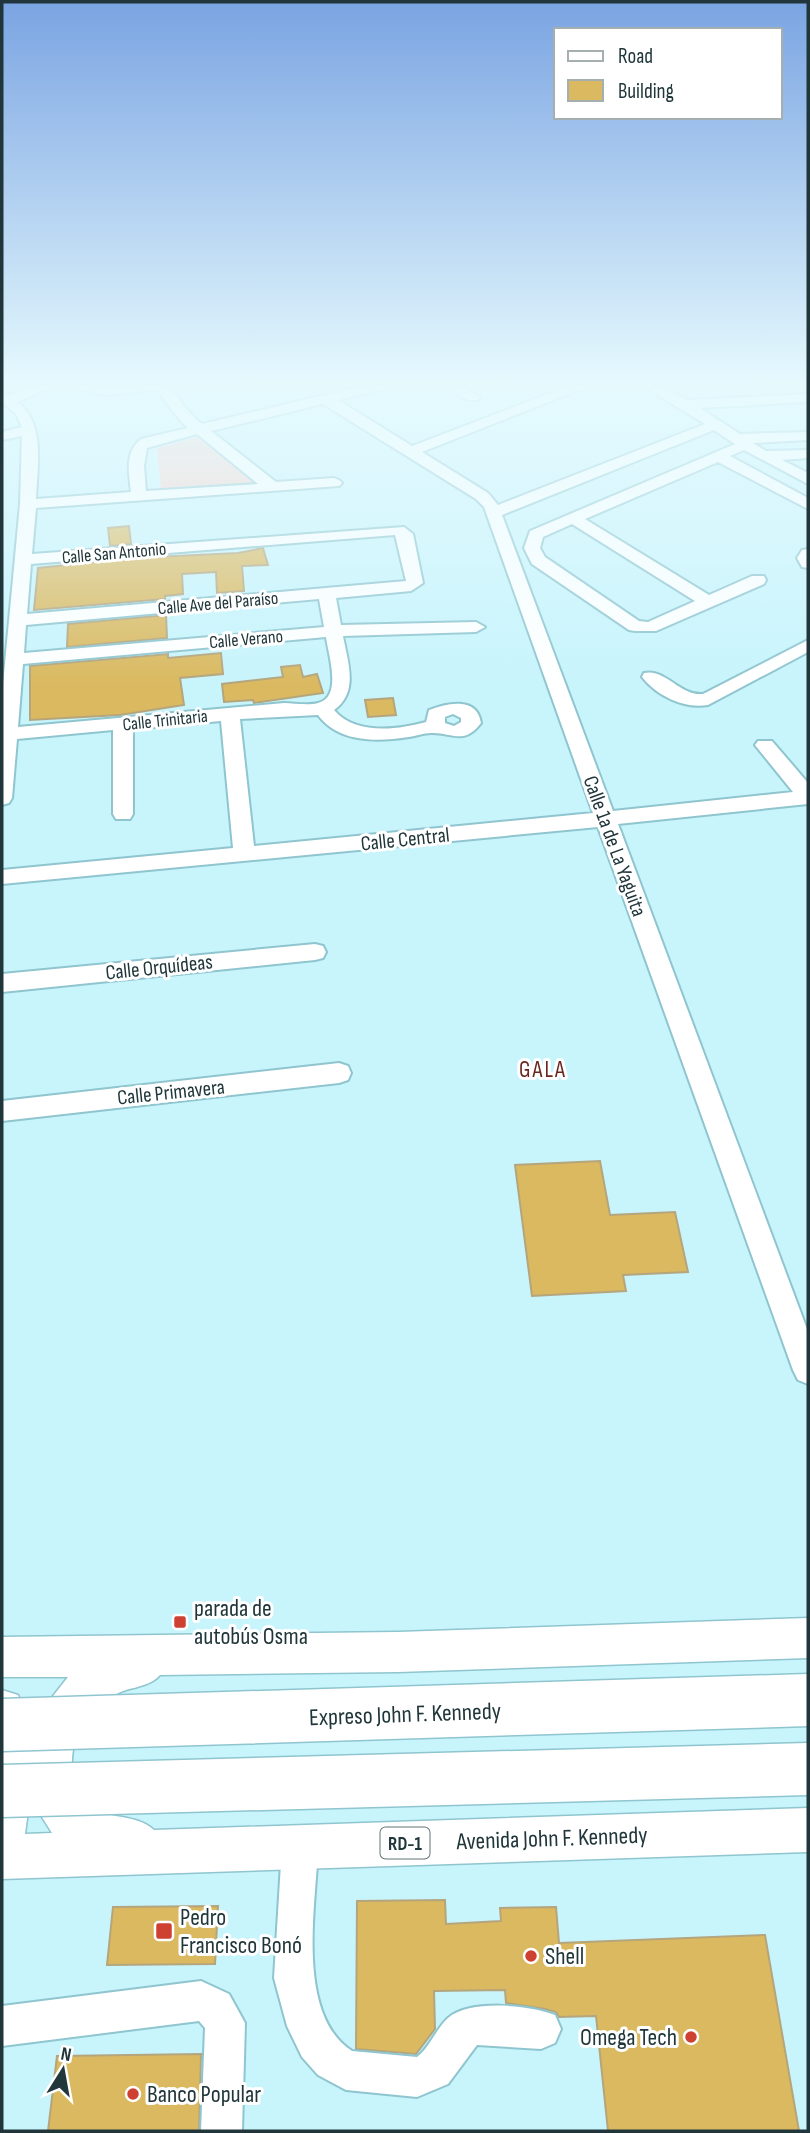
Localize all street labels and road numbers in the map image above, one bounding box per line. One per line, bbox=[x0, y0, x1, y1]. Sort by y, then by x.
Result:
street label: Calle San Antonio bbox=[61, 538, 167, 569]
street label: Calle Ave del Paraíso bbox=[157, 588, 279, 619]
street label: Calle Verano bbox=[208, 626, 284, 653]
street label: Calle Trinitaria bbox=[121, 706, 209, 735]
street label: Calle 1a de La Yaguita bbox=[578, 773, 652, 920]
street label: Calle Central bbox=[359, 822, 451, 857]
street label: Calle Orquídeas bbox=[104, 949, 214, 986]
street label: Calle Primavera bbox=[116, 1074, 226, 1111]
street label: Expreso John F. Kennedy bbox=[309, 1697, 501, 1732]
street label: Avenida John F. Kennedy bbox=[455, 1821, 648, 1856]
road number: RD-1 bbox=[380, 1828, 430, 1858]

